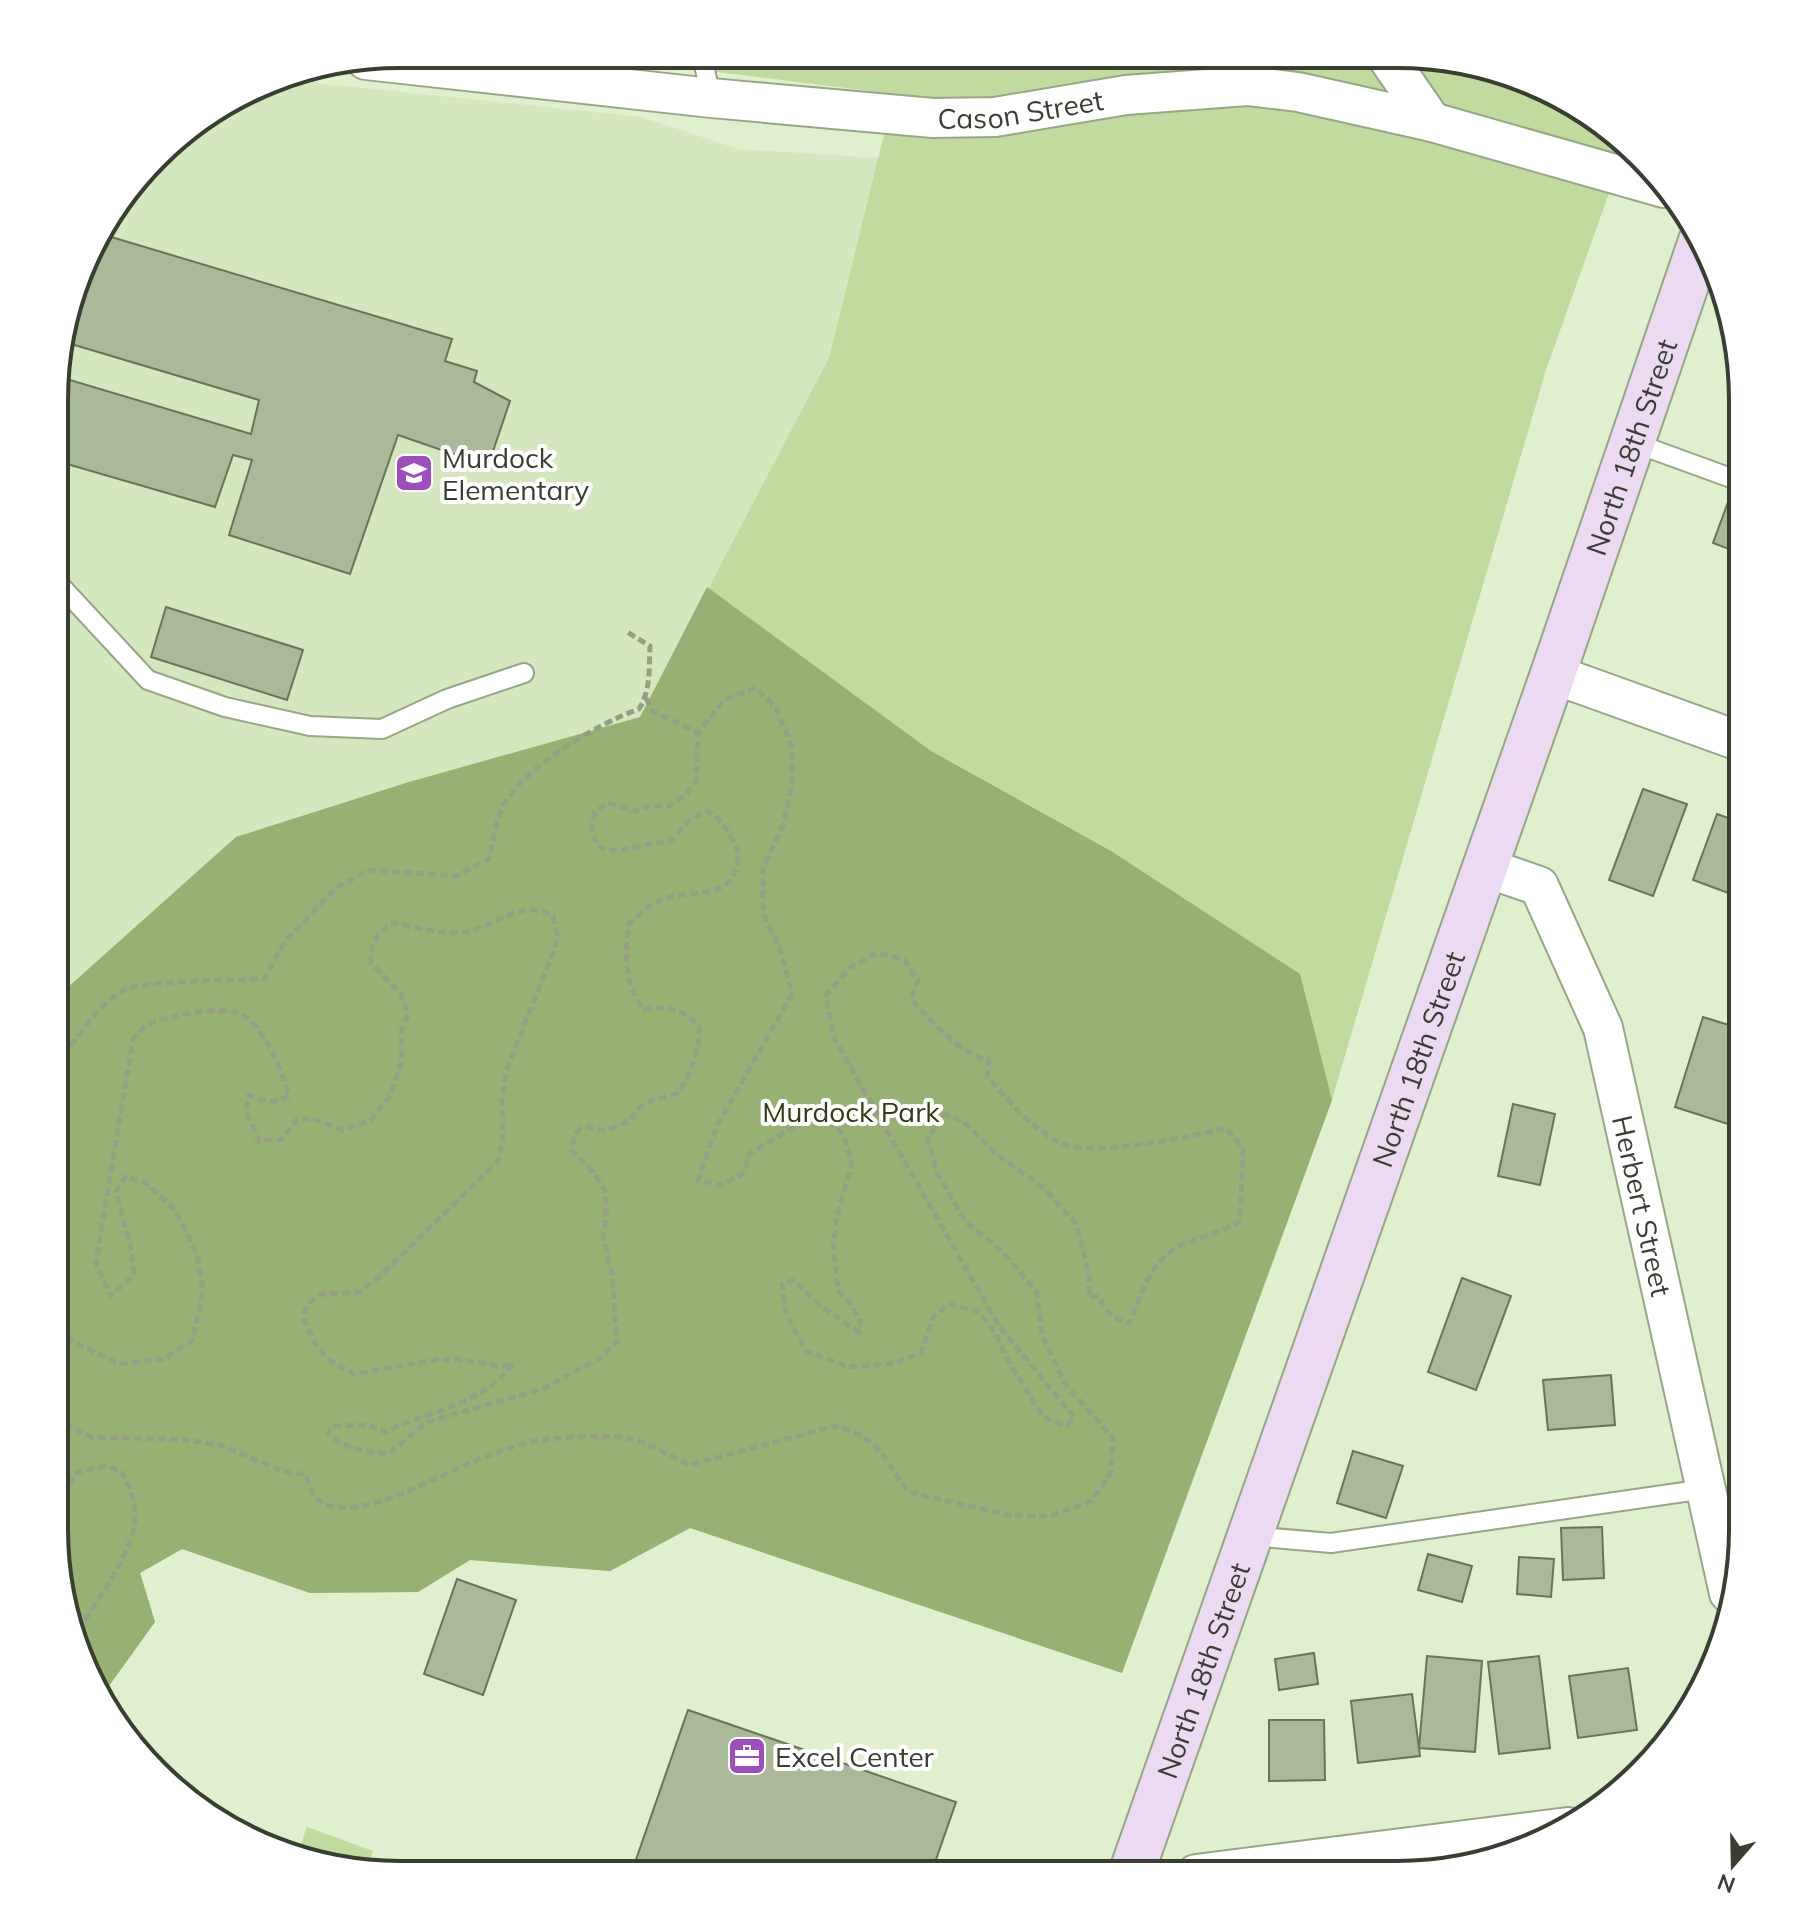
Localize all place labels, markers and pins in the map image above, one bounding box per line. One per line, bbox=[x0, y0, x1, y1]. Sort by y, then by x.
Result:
place label: Murdock Elementary bbox=[442, 440, 589, 507]
school or university icon: Murdock Elementary bbox=[393, 452, 435, 494]
office icon: Excel Center bbox=[726, 1735, 768, 1777]
place label: Excel Center bbox=[775, 1739, 935, 1774]

